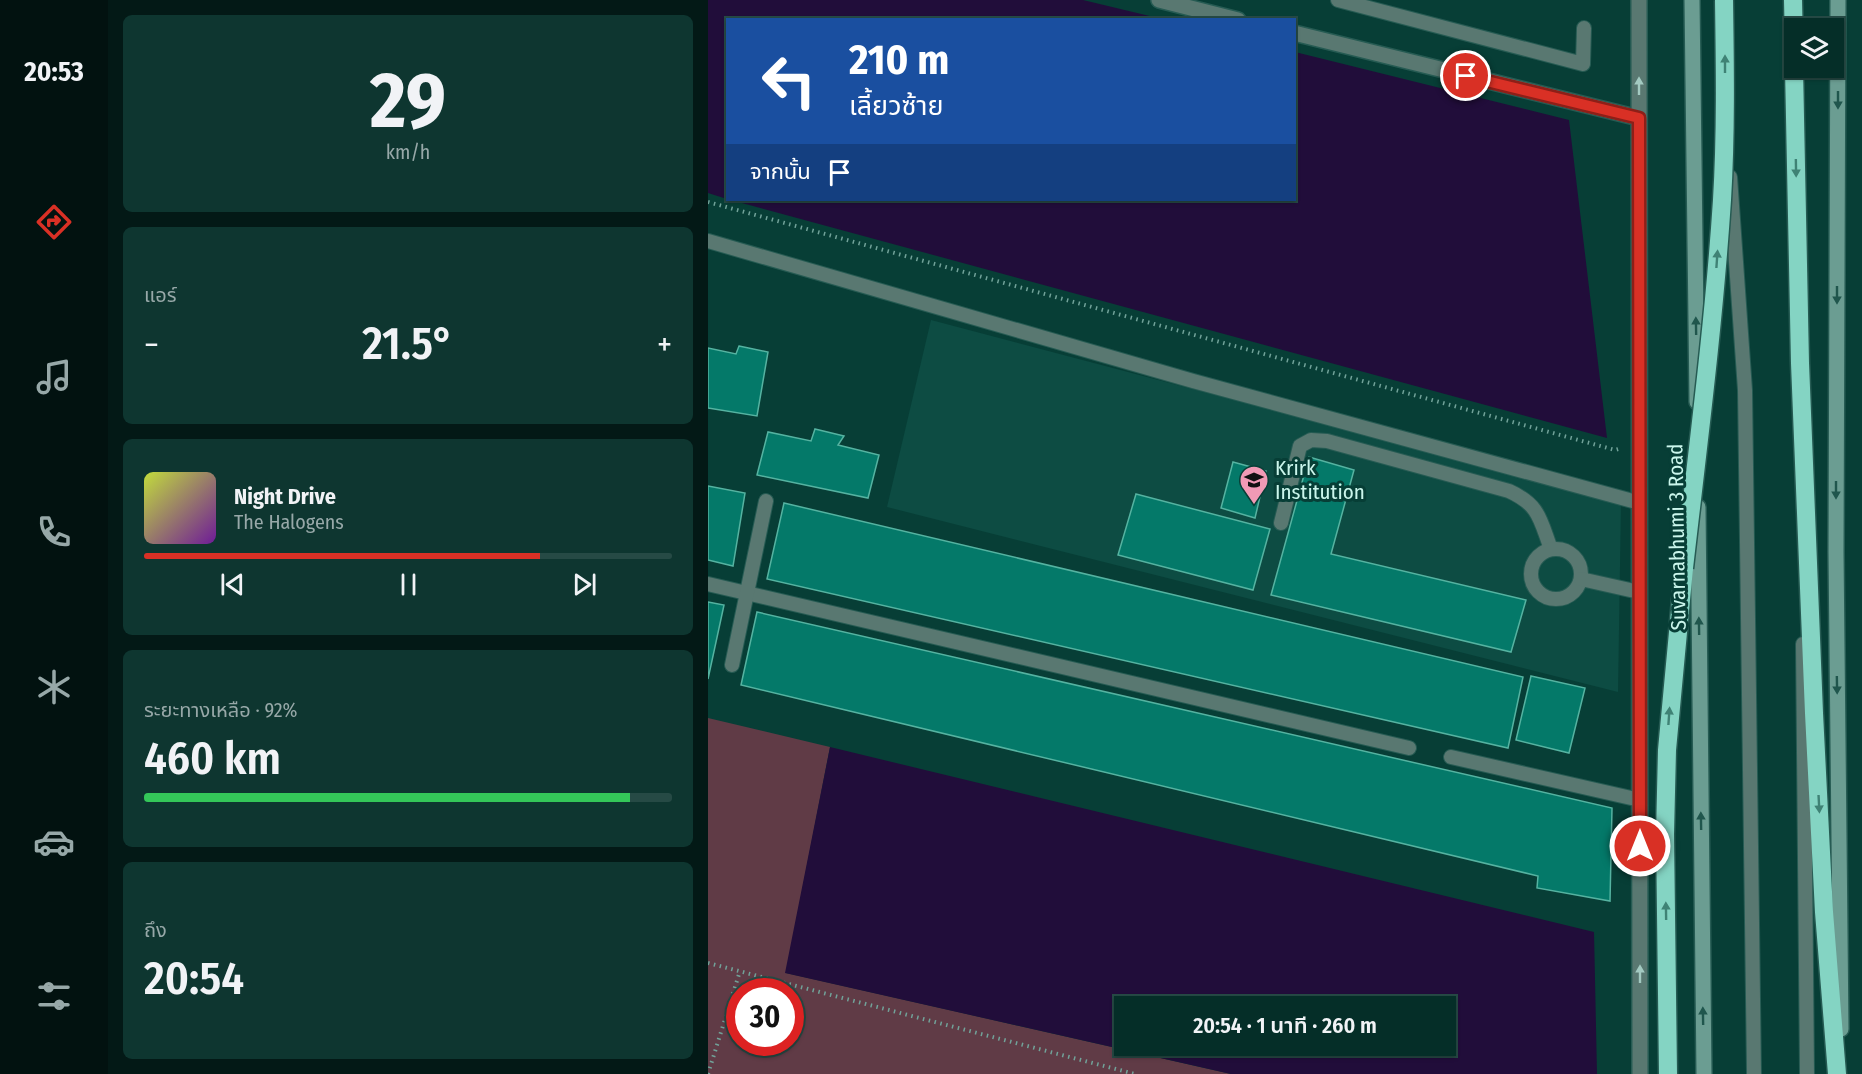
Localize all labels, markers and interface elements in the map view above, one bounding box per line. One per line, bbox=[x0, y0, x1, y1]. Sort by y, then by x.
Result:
map controls bbox=[1784, 18, 1844, 78]
button: layers bbox=[1784, 18, 1844, 78]
text: 210 m bbox=[849, 35, 949, 85]
icon: left bbox=[750, 42, 828, 120]
pin bbox=[1440, 50, 1491, 101]
text: 29 bbox=[370, 54, 446, 148]
one-way arrow bbox=[1720, 55, 1730, 74]
text: 20:53 bbox=[24, 56, 84, 88]
icon: arrive bbox=[1449, 59, 1482, 92]
one-way arrow bbox=[1634, 76, 1644, 95]
text: เลี้ยวซ้าย bbox=[849, 90, 943, 122]
one-way arrow bbox=[1833, 91, 1843, 110]
text: km/h bbox=[386, 140, 430, 164]
icon: arrive bbox=[823, 156, 856, 189]
text: จากนั้น bbox=[750, 158, 811, 185]
one-way arrow bbox=[1791, 158, 1801, 177]
icon: directions bbox=[33, 201, 75, 243]
one-way arrow bbox=[1712, 249, 1722, 268]
text: แอร์ bbox=[144, 283, 176, 307]
one-way arrow bbox=[1832, 286, 1842, 305]
one-way arrow bbox=[1691, 316, 1701, 335]
text: 21.5° bbox=[362, 317, 454, 371]
text: − bbox=[144, 325, 159, 365]
text: + bbox=[657, 325, 672, 365]
icon: music bbox=[33, 356, 75, 398]
street label: Suvarnabhumi 3 Road bbox=[1662, 443, 1692, 631]
place label: Krirk Institution bbox=[1275, 455, 1365, 505]
school or university icon: Krirk Institution bbox=[1238, 464, 1270, 506]
one-way arrow bbox=[1831, 481, 1841, 500]
text: Night Drive bbox=[234, 483, 336, 510]
text: The Halogens bbox=[234, 510, 344, 534]
icon: phone bbox=[33, 511, 75, 553]
icon: previous bbox=[216, 568, 249, 601]
icon: pause bbox=[392, 568, 425, 601]
icon: next bbox=[568, 568, 601, 601]
one-way arrow bbox=[1694, 616, 1704, 635]
icon: climate bbox=[33, 666, 75, 708]
one-way arrow bbox=[1833, 676, 1842, 695]
text: ระยะทางเหลือ · 92% bbox=[144, 698, 298, 722]
one-way arrow bbox=[1664, 706, 1674, 725]
text: 460 km bbox=[144, 732, 281, 786]
one-way arrow bbox=[1814, 794, 1824, 813]
one-way arrow bbox=[1696, 811, 1706, 830]
position arrow bbox=[1608, 814, 1672, 878]
icon: car bbox=[33, 821, 75, 863]
one-way arrow bbox=[1661, 901, 1671, 920]
text: ถึง bbox=[144, 918, 167, 942]
text: 20:54 bbox=[144, 952, 244, 1006]
one-way arrow bbox=[1635, 964, 1645, 983]
icon: filters bbox=[33, 975, 75, 1017]
speed limit sign: 30 bbox=[726, 978, 804, 1056]
one-way arrow bbox=[1698, 1006, 1708, 1025]
text: 20:54 · 1 นาที · 260 m bbox=[1193, 1012, 1377, 1039]

